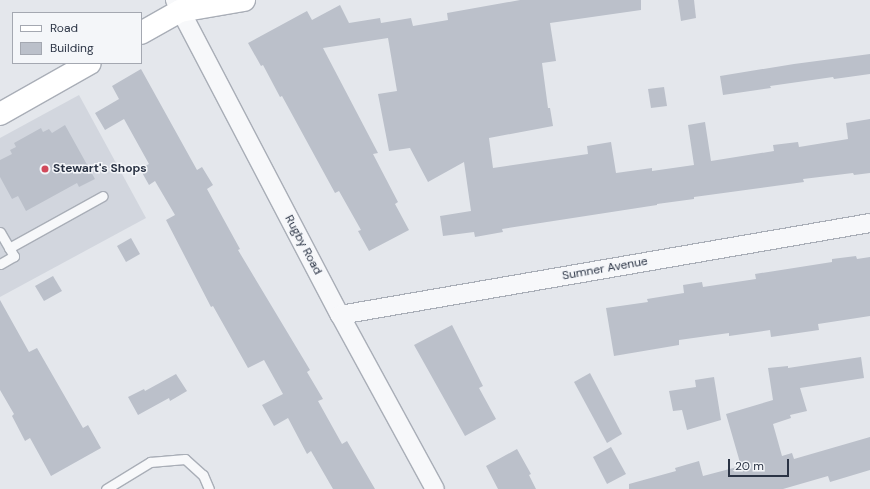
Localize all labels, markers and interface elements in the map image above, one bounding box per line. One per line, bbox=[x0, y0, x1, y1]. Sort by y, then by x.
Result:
legend bbox=[12, 12, 142, 64]
text: Road bbox=[50, 20, 78, 36]
text: Building bbox=[50, 40, 94, 56]
place label: Stewart's Shops bbox=[53, 162, 147, 176]
marker: Stewart's Shops bbox=[40, 164, 50, 174]
street label: Rugby Road bbox=[281, 213, 325, 277]
street label: Sumner Avenue bbox=[561, 254, 649, 284]
scale bar bbox=[730, 451, 791, 477]
text: 20 m bbox=[735, 458, 764, 474]

